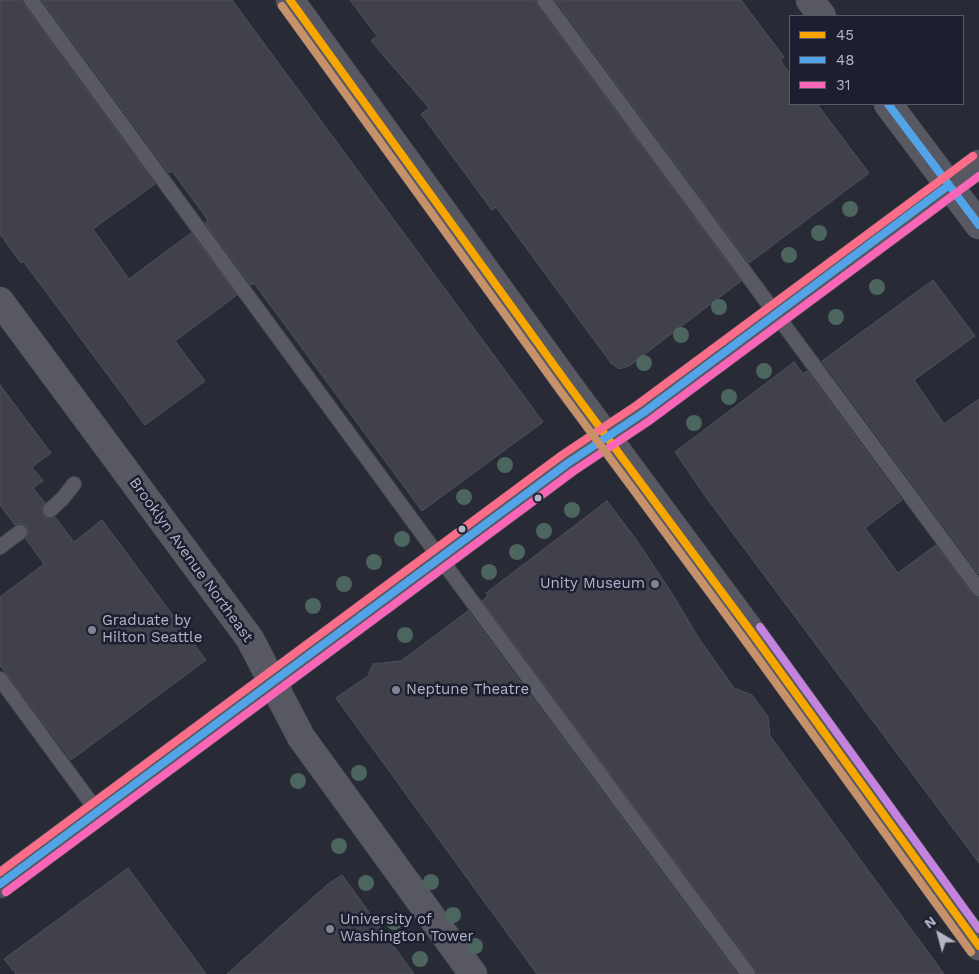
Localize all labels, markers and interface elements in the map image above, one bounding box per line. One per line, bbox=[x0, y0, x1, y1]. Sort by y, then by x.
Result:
legend bbox=[789, 15, 964, 105]
text: 45 bbox=[836, 26, 854, 44]
text: 48 bbox=[836, 51, 854, 69]
text: 31 bbox=[836, 76, 851, 94]
street label: Brooklyn Avenue Northeast bbox=[125, 474, 257, 646]
unlabelled marker bbox=[533, 493, 543, 503]
unlabelled marker bbox=[457, 524, 467, 534]
place label: Unity Museum bbox=[540, 575, 645, 593]
marker: Unity Museum bbox=[649, 578, 661, 590]
place label: Graduate by Hilton Seattle bbox=[102, 612, 202, 647]
marker: Graduate by Hilton Seattle bbox=[86, 624, 98, 636]
place label: Neptune Theatre bbox=[406, 681, 529, 699]
marker: Neptune Theatre bbox=[390, 684, 402, 696]
north arrow bbox=[914, 909, 964, 959]
place label: University of Washington Tower bbox=[340, 911, 474, 946]
text: N bbox=[921, 913, 939, 932]
marker: University of Washington Tower bbox=[324, 923, 336, 935]

